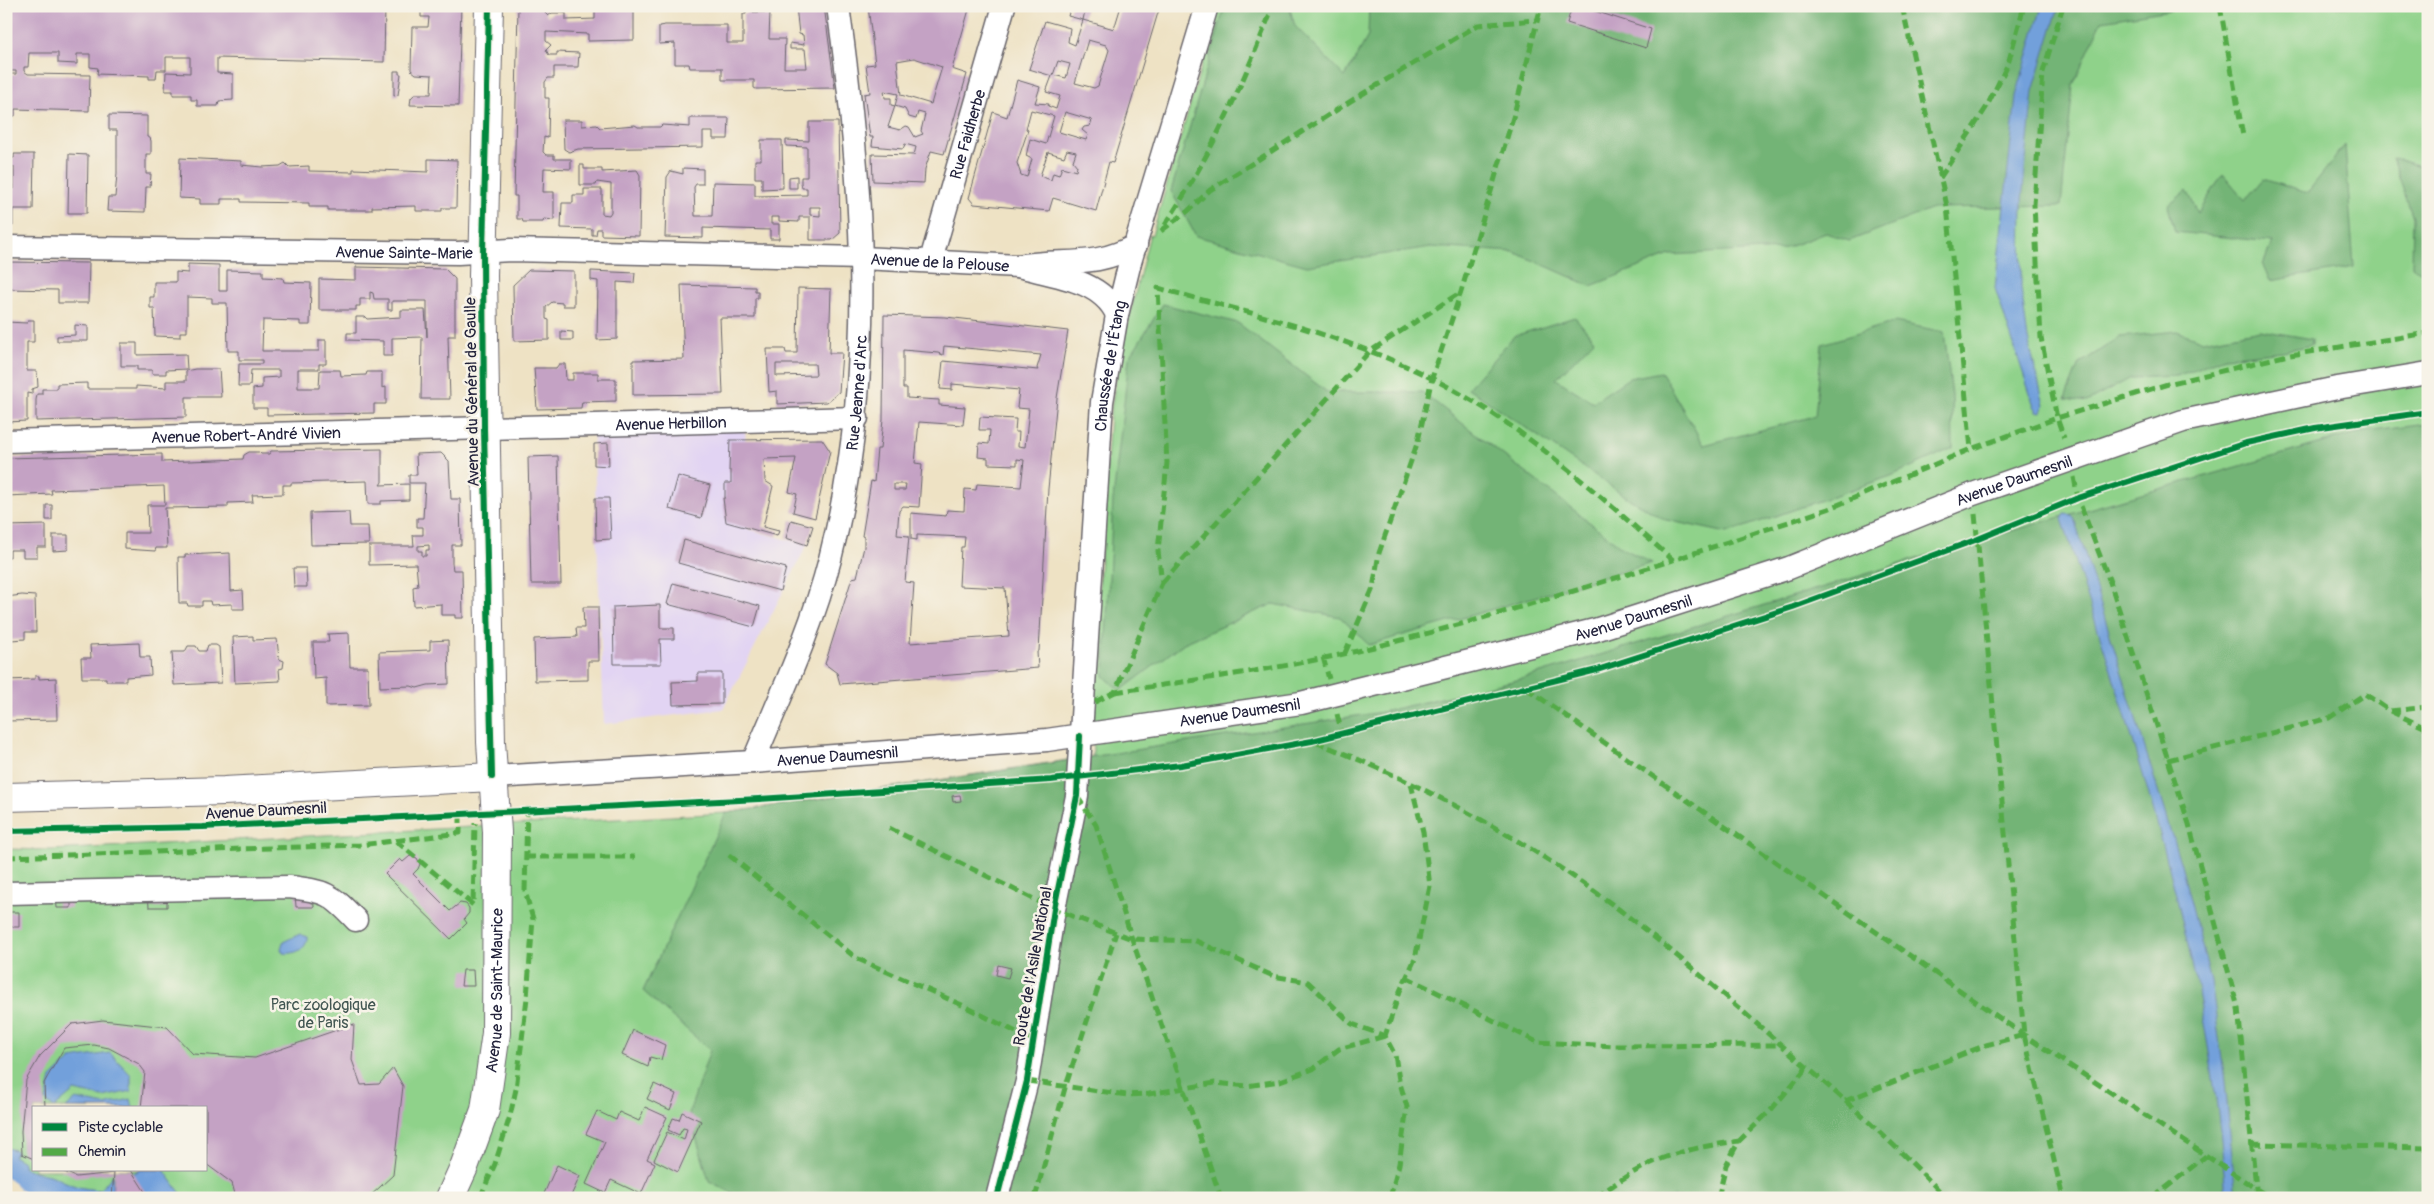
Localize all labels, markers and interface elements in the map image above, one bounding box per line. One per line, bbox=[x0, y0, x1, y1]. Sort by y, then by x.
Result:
street label: Rue Faidherbe bbox=[946, 87, 991, 182]
street label: Avenue Sainte-Marie bbox=[335, 242, 474, 264]
street label: Avenue de la Pelouse bbox=[870, 249, 1010, 277]
street label: Avenue du Général de Gaulle bbox=[460, 297, 484, 487]
street label: Chaussée de l'Étang bbox=[1091, 298, 1131, 432]
street label: Rue Jeanne d'Arc bbox=[842, 335, 872, 452]
street label: Avenue Herbillon bbox=[615, 413, 727, 436]
street label: Avenue Robert-André Vivien bbox=[151, 423, 341, 448]
street label: Avenue Daumesnil bbox=[1953, 451, 2075, 511]
street label: Avenue Daumesnil bbox=[1572, 591, 1695, 646]
street label: Avenue Daumesnil bbox=[1178, 694, 1302, 732]
street label: Avenue Daumesnil bbox=[776, 742, 899, 771]
street label: Avenue Daumesnil bbox=[204, 798, 328, 824]
street label: Route de l'Asile National bbox=[1009, 885, 1057, 1047]
street label: Avenue de Saint-Maurice bbox=[481, 908, 508, 1074]
park label: Parc zoologique de Paris bbox=[270, 995, 376, 1033]
legend bbox=[32, 1106, 208, 1172]
text: Piste cyclable bbox=[78, 1118, 163, 1137]
text: Chemin bbox=[78, 1142, 126, 1161]

